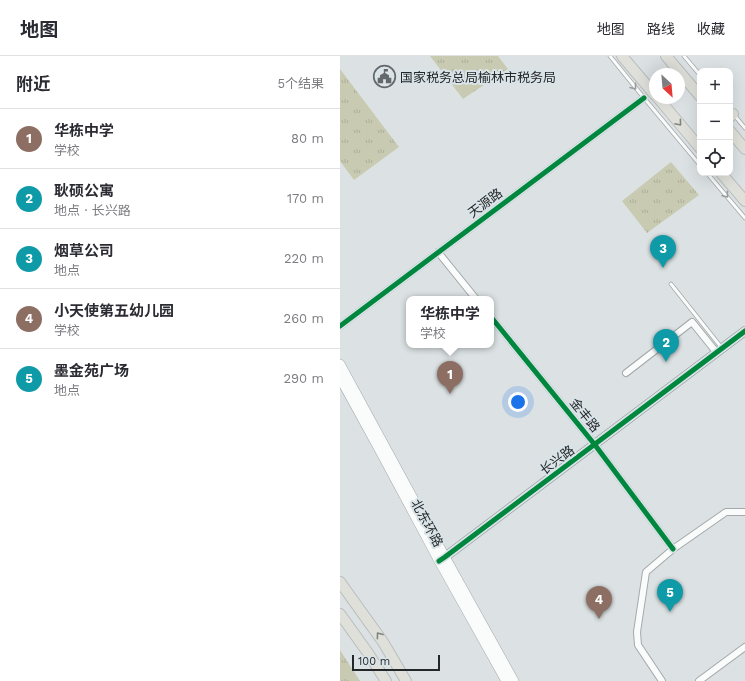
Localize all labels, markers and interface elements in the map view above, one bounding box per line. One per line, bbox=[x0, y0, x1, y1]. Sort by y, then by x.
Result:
text: 地图 bbox=[20, 18, 58, 41]
text: 地图 bbox=[597, 21, 625, 37]
text: 路线 bbox=[647, 21, 675, 37]
text: 收藏 bbox=[697, 21, 725, 37]
public building icon: 国家税务总局榆林市税务局 bbox=[371, 64, 397, 90]
north arrow bbox=[649, 68, 685, 104]
map controls bbox=[697, 68, 733, 176]
button: + bbox=[697, 68, 733, 104]
place label: 国家税务总局榆林市税务局 bbox=[400, 70, 556, 85]
text: 附近 bbox=[16, 74, 50, 94]
text: 5个结果 bbox=[277, 76, 324, 91]
one-way arrow bbox=[629, 82, 636, 89]
button: − bbox=[697, 104, 733, 140]
one-way arrow bbox=[674, 118, 681, 126]
text: 华栋中学 bbox=[54, 122, 114, 140]
text: 1 bbox=[26, 131, 32, 146]
text: 80 m bbox=[291, 131, 324, 146]
button: locate bbox=[697, 140, 733, 176]
text: 学校 bbox=[54, 143, 80, 158]
text: 耿硕公寓 bbox=[54, 182, 114, 200]
street label: 天源路 bbox=[465, 185, 505, 221]
text: 2 bbox=[25, 191, 33, 206]
text: 170 m bbox=[287, 191, 324, 206]
one-way arrow bbox=[721, 191, 728, 198]
text: 地点 · 长兴路 bbox=[54, 203, 131, 218]
pin: 3 bbox=[650, 235, 676, 268]
text: 烟草公司 bbox=[54, 242, 114, 260]
text: 3 bbox=[25, 251, 33, 266]
text: 220 m bbox=[284, 251, 324, 266]
text: 地点 bbox=[54, 263, 80, 278]
popup bbox=[406, 296, 494, 348]
text: 小天使第五幼儿园 bbox=[54, 302, 174, 320]
text: 华栋中学 bbox=[420, 305, 480, 323]
text: 4 bbox=[25, 311, 33, 326]
text: 260 m bbox=[284, 311, 324, 326]
text: 学校 bbox=[54, 323, 80, 338]
text: 学校 bbox=[420, 326, 446, 341]
pin: 2 bbox=[653, 329, 679, 362]
pin: 1 bbox=[437, 361, 463, 394]
text: 墨金苑广场 bbox=[54, 362, 129, 380]
text: 5 bbox=[25, 371, 33, 386]
text: 290 m bbox=[283, 371, 324, 386]
text: 地点 bbox=[54, 383, 80, 398]
your location bbox=[508, 392, 528, 412]
street label: 金丰路 bbox=[567, 395, 603, 435]
street label: 长兴路 bbox=[537, 442, 577, 478]
street label: 北东环路 bbox=[408, 497, 446, 549]
pin: 5 bbox=[657, 579, 683, 612]
pin: 4 bbox=[586, 586, 612, 619]
one-way arrow bbox=[376, 633, 383, 640]
scale bar bbox=[352, 653, 440, 672]
text: 100 m bbox=[358, 655, 390, 668]

